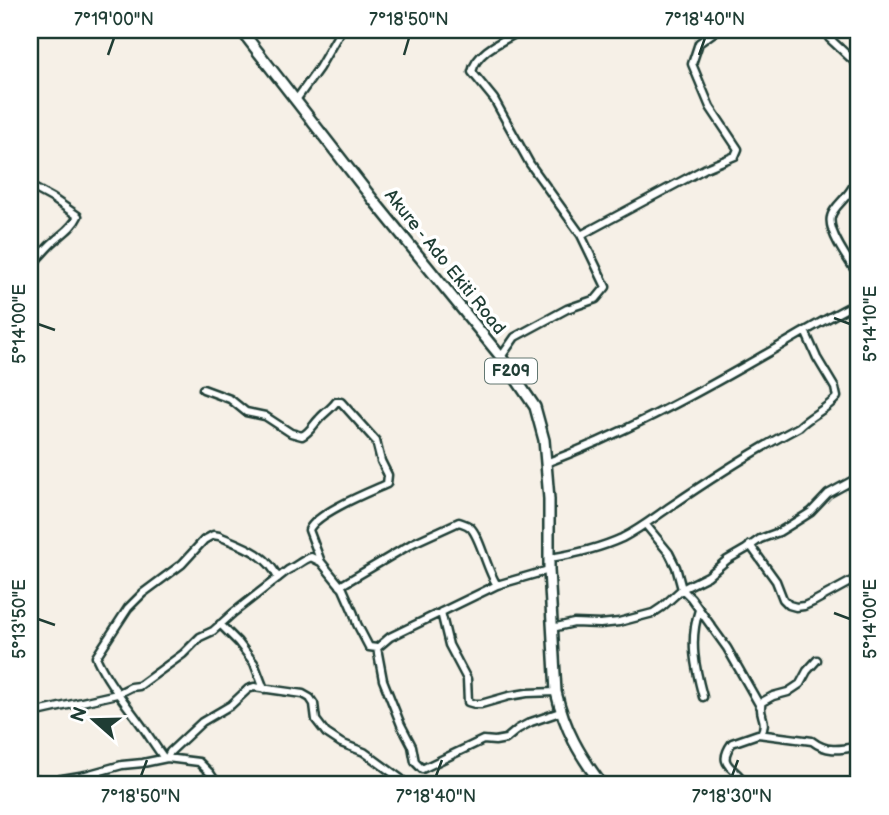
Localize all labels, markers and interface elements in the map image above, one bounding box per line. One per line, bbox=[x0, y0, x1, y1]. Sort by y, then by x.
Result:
text: 7°19'00"N bbox=[74, 9, 154, 30]
text: 7°18'50"N bbox=[369, 9, 449, 30]
text: 7°18'40"N bbox=[665, 9, 745, 30]
street label: Akure - Ado Ekiti Road bbox=[380, 185, 510, 339]
text: 5°14'00"E bbox=[9, 284, 30, 364]
text: 5°14'10"E bbox=[860, 286, 881, 362]
road number: F209 bbox=[485, 358, 537, 384]
text: 5°13'50"E bbox=[9, 579, 30, 659]
text: 5°14'00"E bbox=[860, 579, 881, 659]
north arrow bbox=[60, 686, 130, 756]
text: N bbox=[66, 704, 93, 725]
text: 7°18'50"N bbox=[101, 786, 181, 807]
text: 7°18'40"N bbox=[396, 786, 476, 807]
text: 7°18'30"N bbox=[692, 786, 772, 807]

